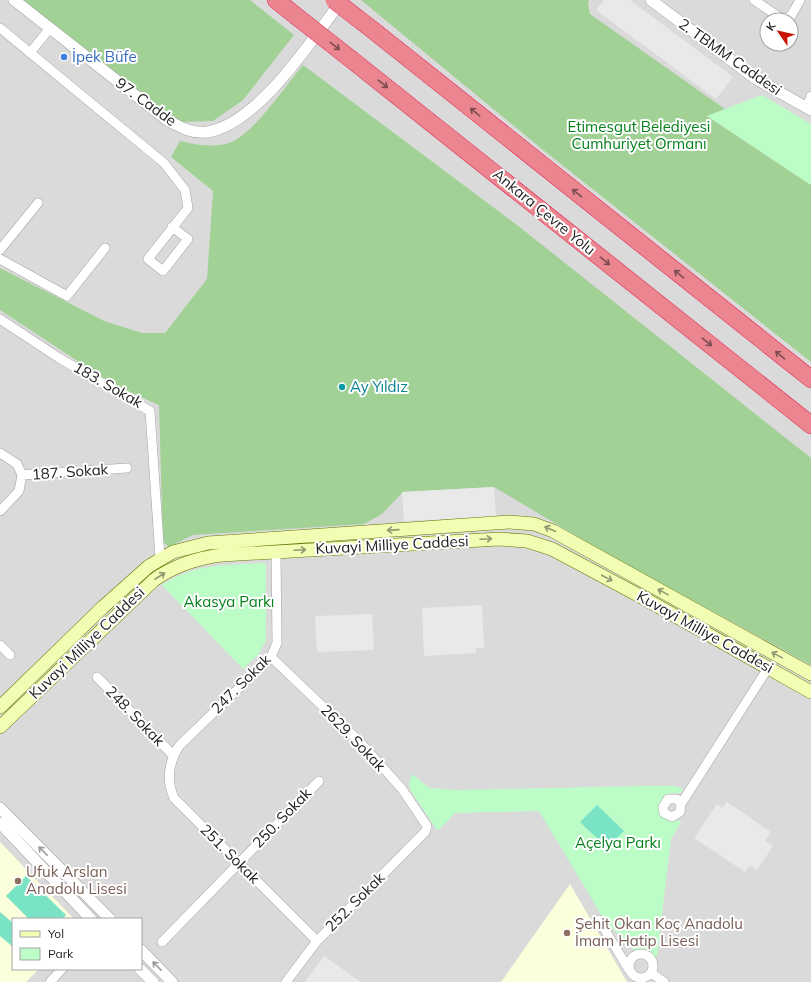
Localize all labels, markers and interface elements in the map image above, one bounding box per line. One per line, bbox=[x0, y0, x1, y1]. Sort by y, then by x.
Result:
north arrow bbox=[759, 12, 799, 52]
street label: 2. TBMM Caddesi bbox=[675, 14, 785, 99]
text: K bbox=[763, 19, 779, 33]
one-way arrow bbox=[330, 42, 341, 50]
place label: İpek Büfe bbox=[72, 47, 137, 66]
marker: İpek Büfe bbox=[59, 52, 69, 62]
street label: 97. Cadde bbox=[112, 73, 180, 130]
one-way arrow bbox=[378, 79, 388, 88]
one-way arrow bbox=[470, 107, 481, 116]
park label: Etimesgut Belediyesi Cumhuriyet Ormanı bbox=[568, 117, 710, 153]
street label: Ankara Çevre Yolu bbox=[489, 164, 600, 259]
one-way arrow bbox=[572, 188, 583, 197]
one-way arrow bbox=[600, 256, 611, 265]
one-way arrow bbox=[673, 270, 684, 278]
one-way arrow bbox=[701, 337, 712, 346]
one-way arrow bbox=[775, 351, 786, 359]
street label: 183. Sokak bbox=[70, 357, 146, 412]
place label: Ay Yıldız bbox=[350, 377, 408, 396]
marker: Ay Yıldız bbox=[337, 382, 347, 392]
street label: 187. Sokak bbox=[31, 459, 109, 484]
one-way arrow bbox=[544, 525, 556, 533]
one-way arrow bbox=[387, 527, 400, 534]
street label: Kuvayi Milliye Caddesi bbox=[315, 531, 469, 558]
one-way arrow bbox=[479, 536, 492, 543]
one-way arrow bbox=[293, 547, 306, 554]
one-way arrow bbox=[155, 571, 166, 580]
one-way arrow bbox=[601, 575, 613, 583]
street label: Kuvayi Milliye Caddesi bbox=[25, 582, 148, 703]
street label: Kuvayi Milliye Caddesi bbox=[634, 586, 777, 677]
one-way arrow bbox=[658, 587, 670, 595]
park label: Akasya Parkı bbox=[184, 592, 274, 611]
street label: 247. Sokak bbox=[207, 650, 275, 717]
one-way arrow bbox=[771, 651, 783, 659]
street label: 248. Sokak bbox=[102, 681, 169, 750]
street label: 2629. Sokak bbox=[317, 700, 390, 775]
street label: 250. Sokak bbox=[248, 783, 315, 852]
street label: 251. Sokak bbox=[197, 820, 264, 888]
park label: Açelya Parkı bbox=[575, 833, 661, 852]
one-way arrow bbox=[38, 846, 48, 856]
place label: Ufuk Arslan Anadolu Lisesi bbox=[26, 862, 127, 898]
street label: 252. Sokak bbox=[321, 868, 389, 935]
marker: Ufuk Arslan Anadolu Lisesi bbox=[13, 876, 23, 886]
place label: Şehit Okan Koç Anadolu İmam Hatip Lisesi bbox=[575, 914, 743, 950]
legend bbox=[12, 918, 142, 970]
text: Yol bbox=[47, 926, 64, 941]
marker: Şehit Okan Koç Anadolu İmam Hatip Lisesi bbox=[562, 928, 572, 938]
text: Park bbox=[48, 946, 74, 961]
one-way arrow bbox=[152, 961, 162, 971]

